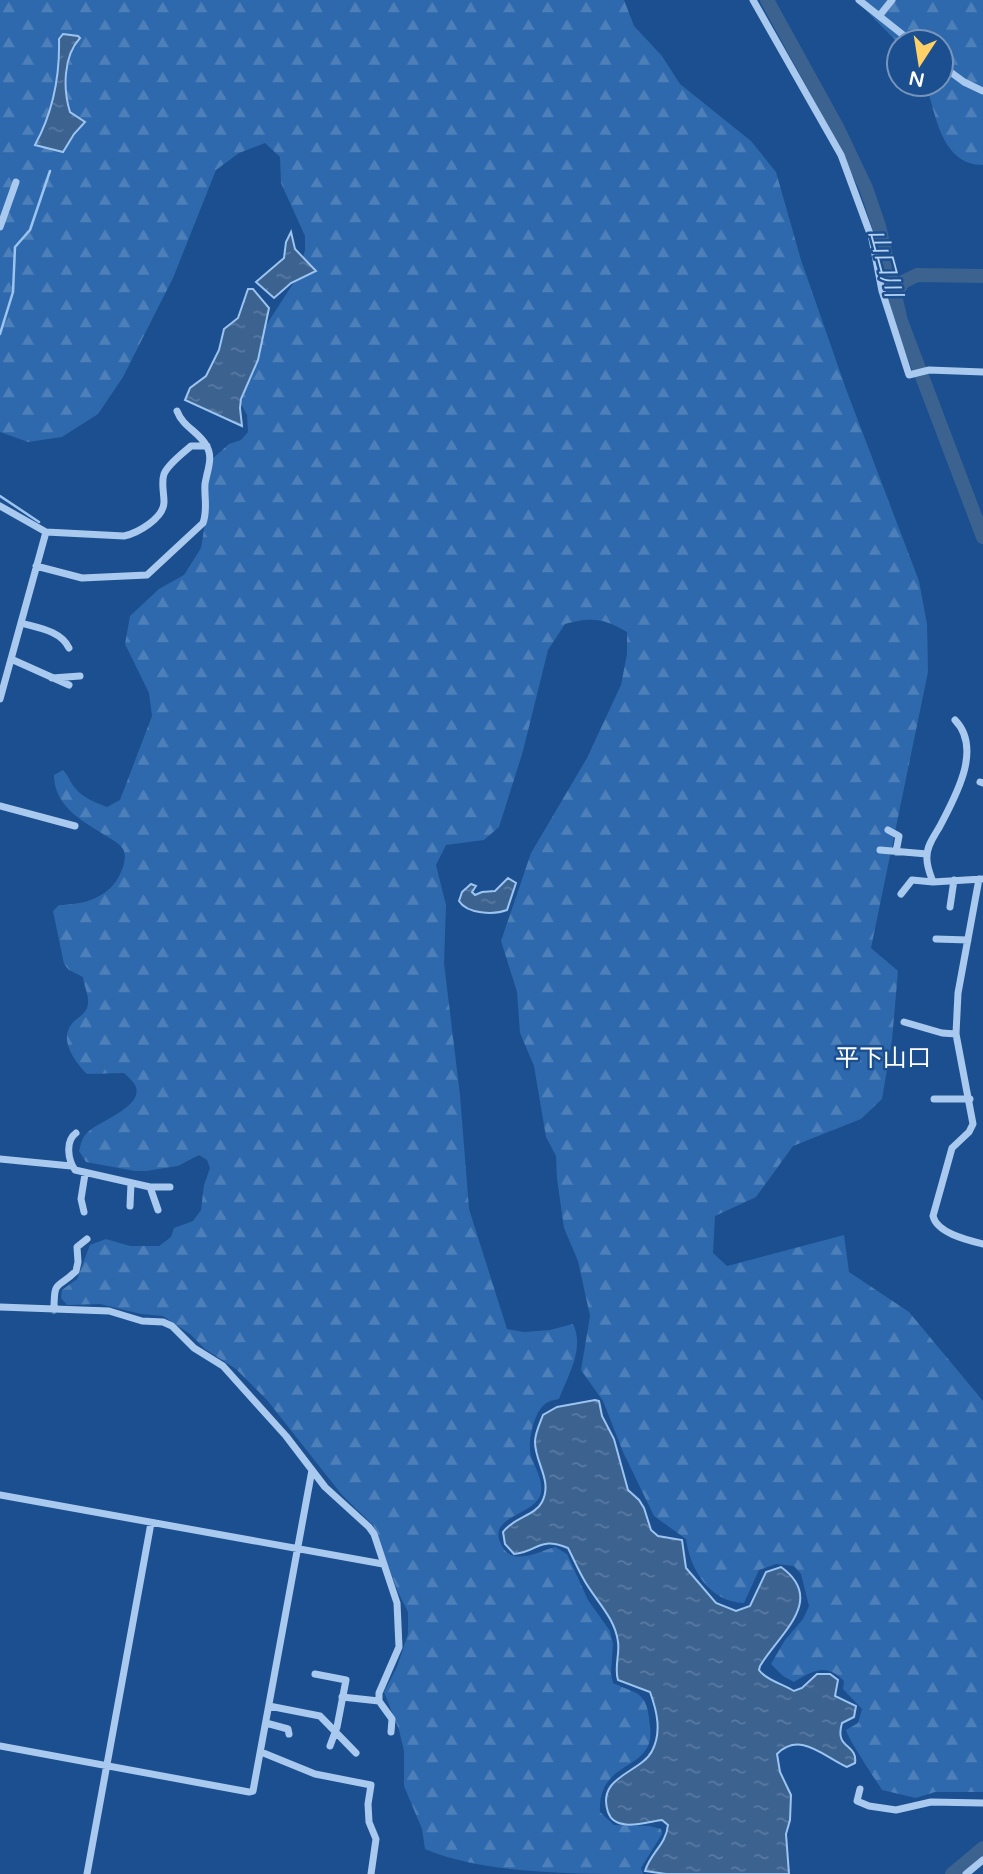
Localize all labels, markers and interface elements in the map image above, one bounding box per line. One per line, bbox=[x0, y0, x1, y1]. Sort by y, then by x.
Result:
north arrow bbox=[885, 28, 955, 98]
text: N bbox=[907, 66, 926, 91]
water label: 山口川 bbox=[863, 226, 908, 303]
district label: 平下山口 bbox=[835, 1044, 931, 1073]

